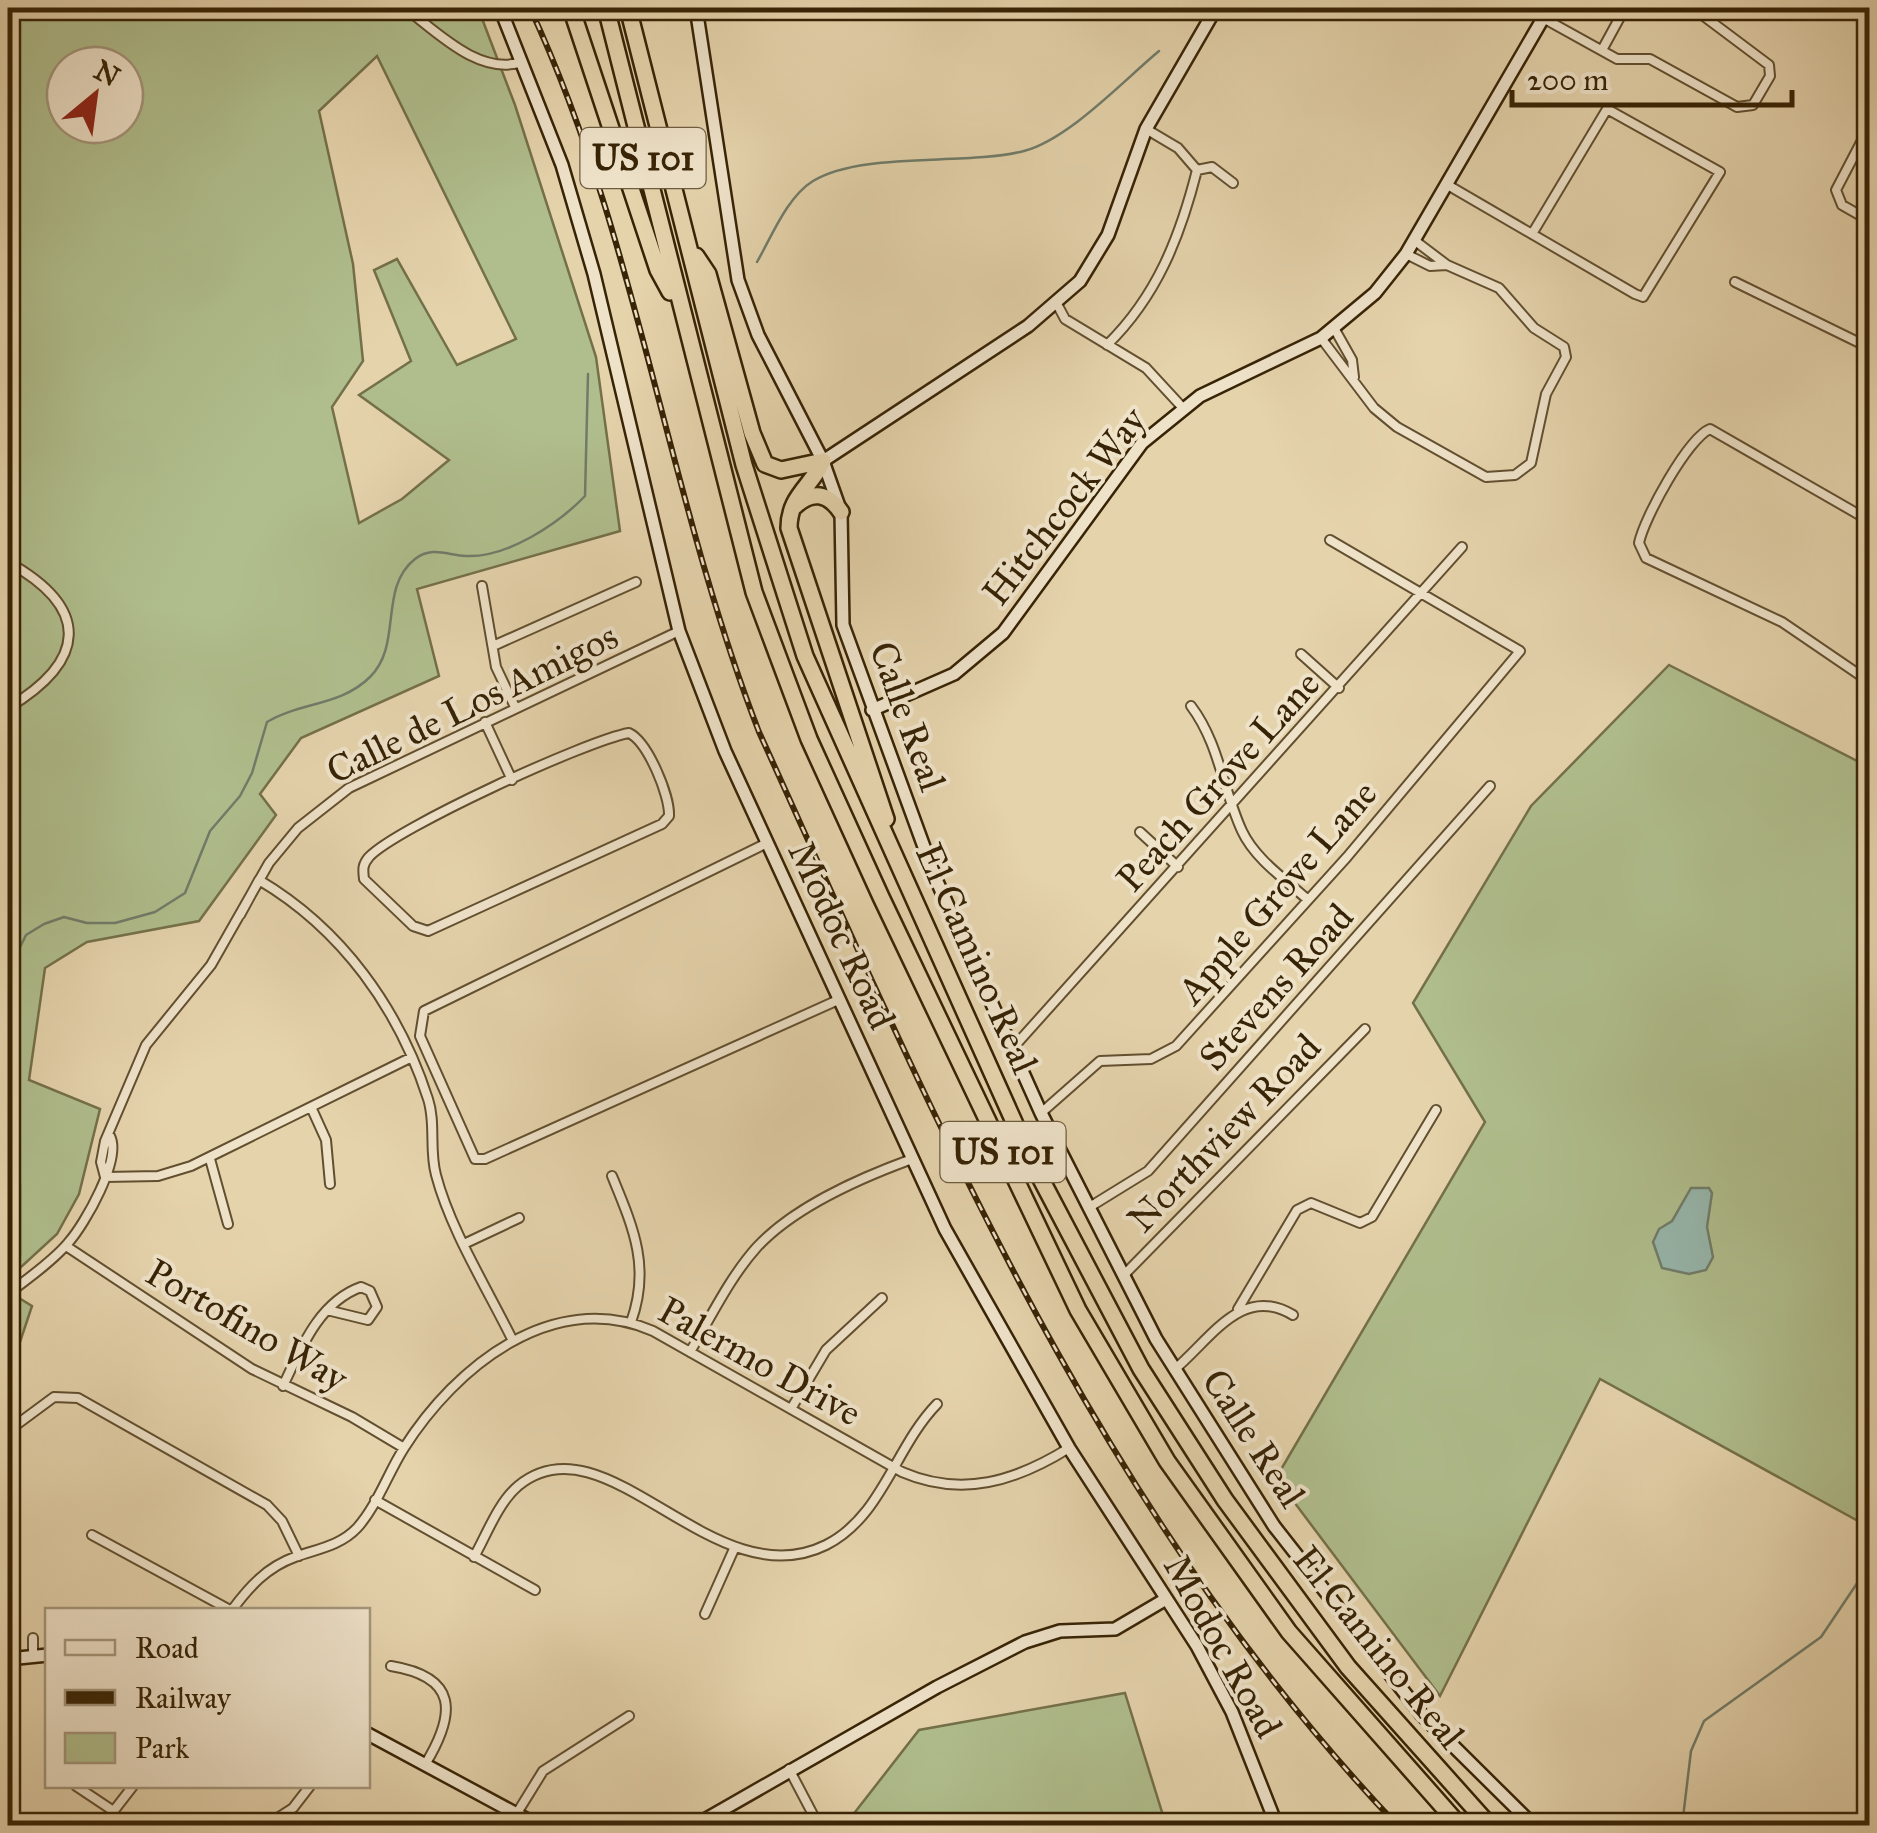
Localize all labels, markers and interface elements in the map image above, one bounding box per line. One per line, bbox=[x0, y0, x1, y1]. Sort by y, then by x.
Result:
north arrow bbox=[45, 45, 145, 145]
scale bar bbox=[1512, 45, 1792, 107]
text: N bbox=[88, 53, 126, 95]
text: 200 m bbox=[1527, 62, 1608, 98]
road number: US 101 bbox=[580, 128, 706, 188]
street label: Hitchcock Way bbox=[972, 397, 1156, 614]
street label: Calle de Los Amigos bbox=[319, 613, 625, 793]
street label: Calle Real bbox=[860, 635, 956, 797]
street label: Peach Grove Lane bbox=[1107, 661, 1329, 901]
street label: Apple Grove Lane bbox=[1166, 771, 1386, 1015]
street label: Modoc Road bbox=[779, 834, 905, 1036]
street label: El Camino Real bbox=[906, 836, 1049, 1081]
street label: Stevens Road bbox=[1189, 894, 1363, 1080]
street label: Northview Road bbox=[1118, 1024, 1330, 1242]
road number: US 101 bbox=[940, 1122, 1066, 1182]
street label: Portofino Way bbox=[138, 1249, 357, 1402]
street label: Palermo Drive bbox=[651, 1286, 869, 1436]
street label: Calle Real bbox=[1192, 1360, 1316, 1516]
street label: El Camino Real bbox=[1283, 1537, 1475, 1758]
street label: Modoc Road bbox=[1154, 1547, 1292, 1745]
legend bbox=[45, 1608, 370, 1788]
text: Road bbox=[135, 1630, 199, 1666]
text: Railway bbox=[135, 1680, 232, 1716]
text: Park bbox=[135, 1730, 189, 1766]

